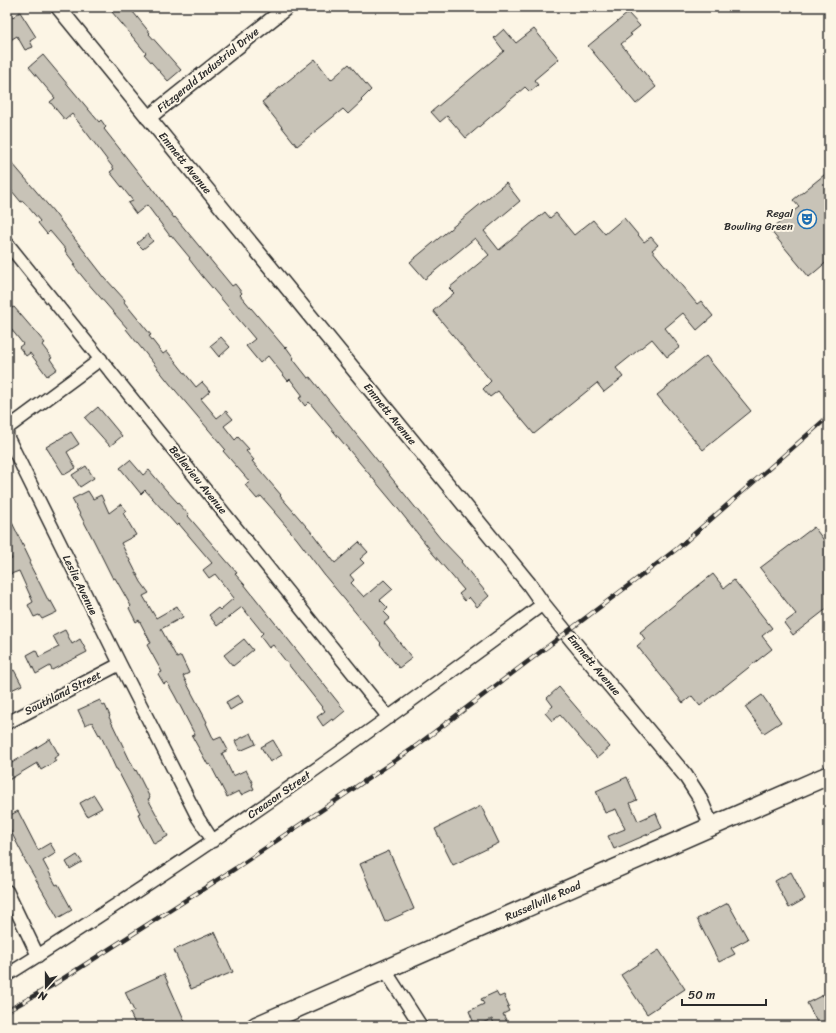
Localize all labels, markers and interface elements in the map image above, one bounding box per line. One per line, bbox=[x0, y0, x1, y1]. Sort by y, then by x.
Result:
street label: Fitzgerald Industrial Drive bbox=[153, 22, 264, 117]
street label: Emmett Avenue bbox=[154, 127, 217, 199]
place label: Regal Bowling Green bbox=[724, 204, 794, 236]
theatre icon: Regal Bowling Green bbox=[796, 208, 818, 230]
street label: Emmett Avenue bbox=[359, 378, 422, 450]
street label: Belleview Avenue bbox=[164, 441, 232, 519]
street label: Leslie Avenue bbox=[57, 552, 103, 619]
street label: Emmett Avenue bbox=[562, 630, 626, 700]
street label: Southland Street bbox=[21, 665, 105, 721]
street label: Creason Street bbox=[243, 766, 315, 824]
street label: Russellville Road bbox=[502, 875, 585, 926]
north arrow bbox=[26, 967, 66, 1007]
scale bar bbox=[682, 981, 766, 1007]
text: 50 m bbox=[688, 984, 715, 1006]
text: N bbox=[35, 985, 50, 1006]

